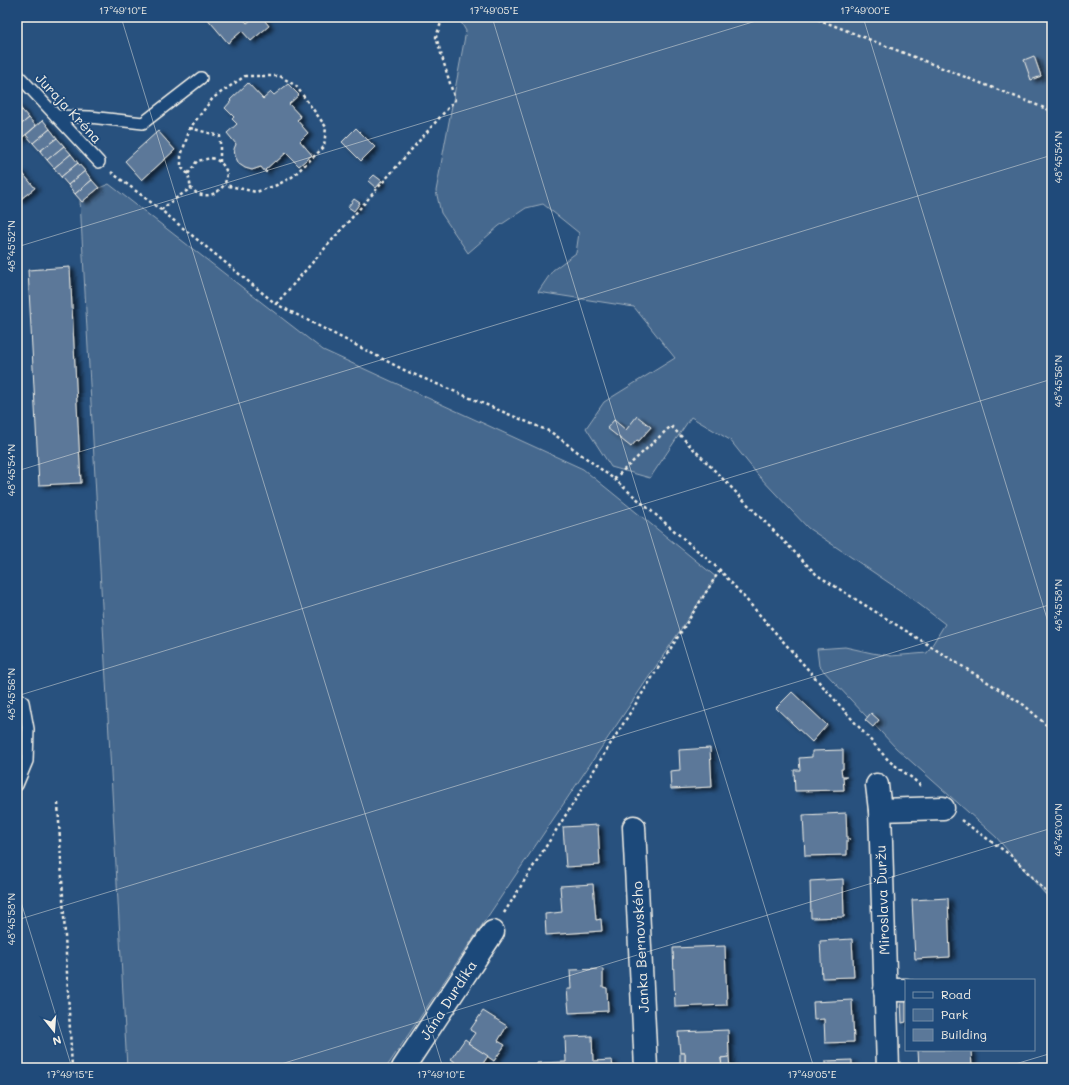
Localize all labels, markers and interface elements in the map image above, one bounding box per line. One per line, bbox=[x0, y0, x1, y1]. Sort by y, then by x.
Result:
text: 17°49'10"E bbox=[99, 3, 147, 17]
text: 17°49'05"E bbox=[469, 3, 519, 17]
text: 17°49'00"E bbox=[840, 3, 890, 17]
street label: Juraja Kréna bbox=[31, 69, 107, 147]
text: 48°45'54"N bbox=[1051, 131, 1065, 183]
text: 48°45'52"N bbox=[4, 220, 18, 272]
text: 48°45'56"N bbox=[1051, 355, 1065, 407]
text: 48°45'54"N bbox=[4, 444, 18, 496]
text: 48°45'58"N bbox=[1051, 579, 1065, 631]
text: 48°45'56"N bbox=[4, 668, 18, 720]
text: 48°46'00"N bbox=[1051, 803, 1065, 857]
street label: Miroslava Ďuržu bbox=[871, 845, 893, 955]
street label: Janka Bernovského bbox=[627, 881, 653, 1013]
text: 48°45'58"N bbox=[4, 893, 18, 945]
street label: Jána Durdíka bbox=[415, 957, 481, 1043]
legend bbox=[905, 979, 1035, 1051]
text: Road bbox=[941, 986, 971, 1002]
text: Park bbox=[941, 1006, 968, 1022]
north arrow bbox=[34, 1011, 74, 1051]
text: Building bbox=[941, 1026, 987, 1042]
text: N bbox=[51, 1033, 63, 1049]
text: 17°49'15"E bbox=[46, 1067, 94, 1081]
text: 17°49'10"E bbox=[417, 1067, 465, 1081]
text: 17°49'05"E bbox=[787, 1067, 837, 1081]

